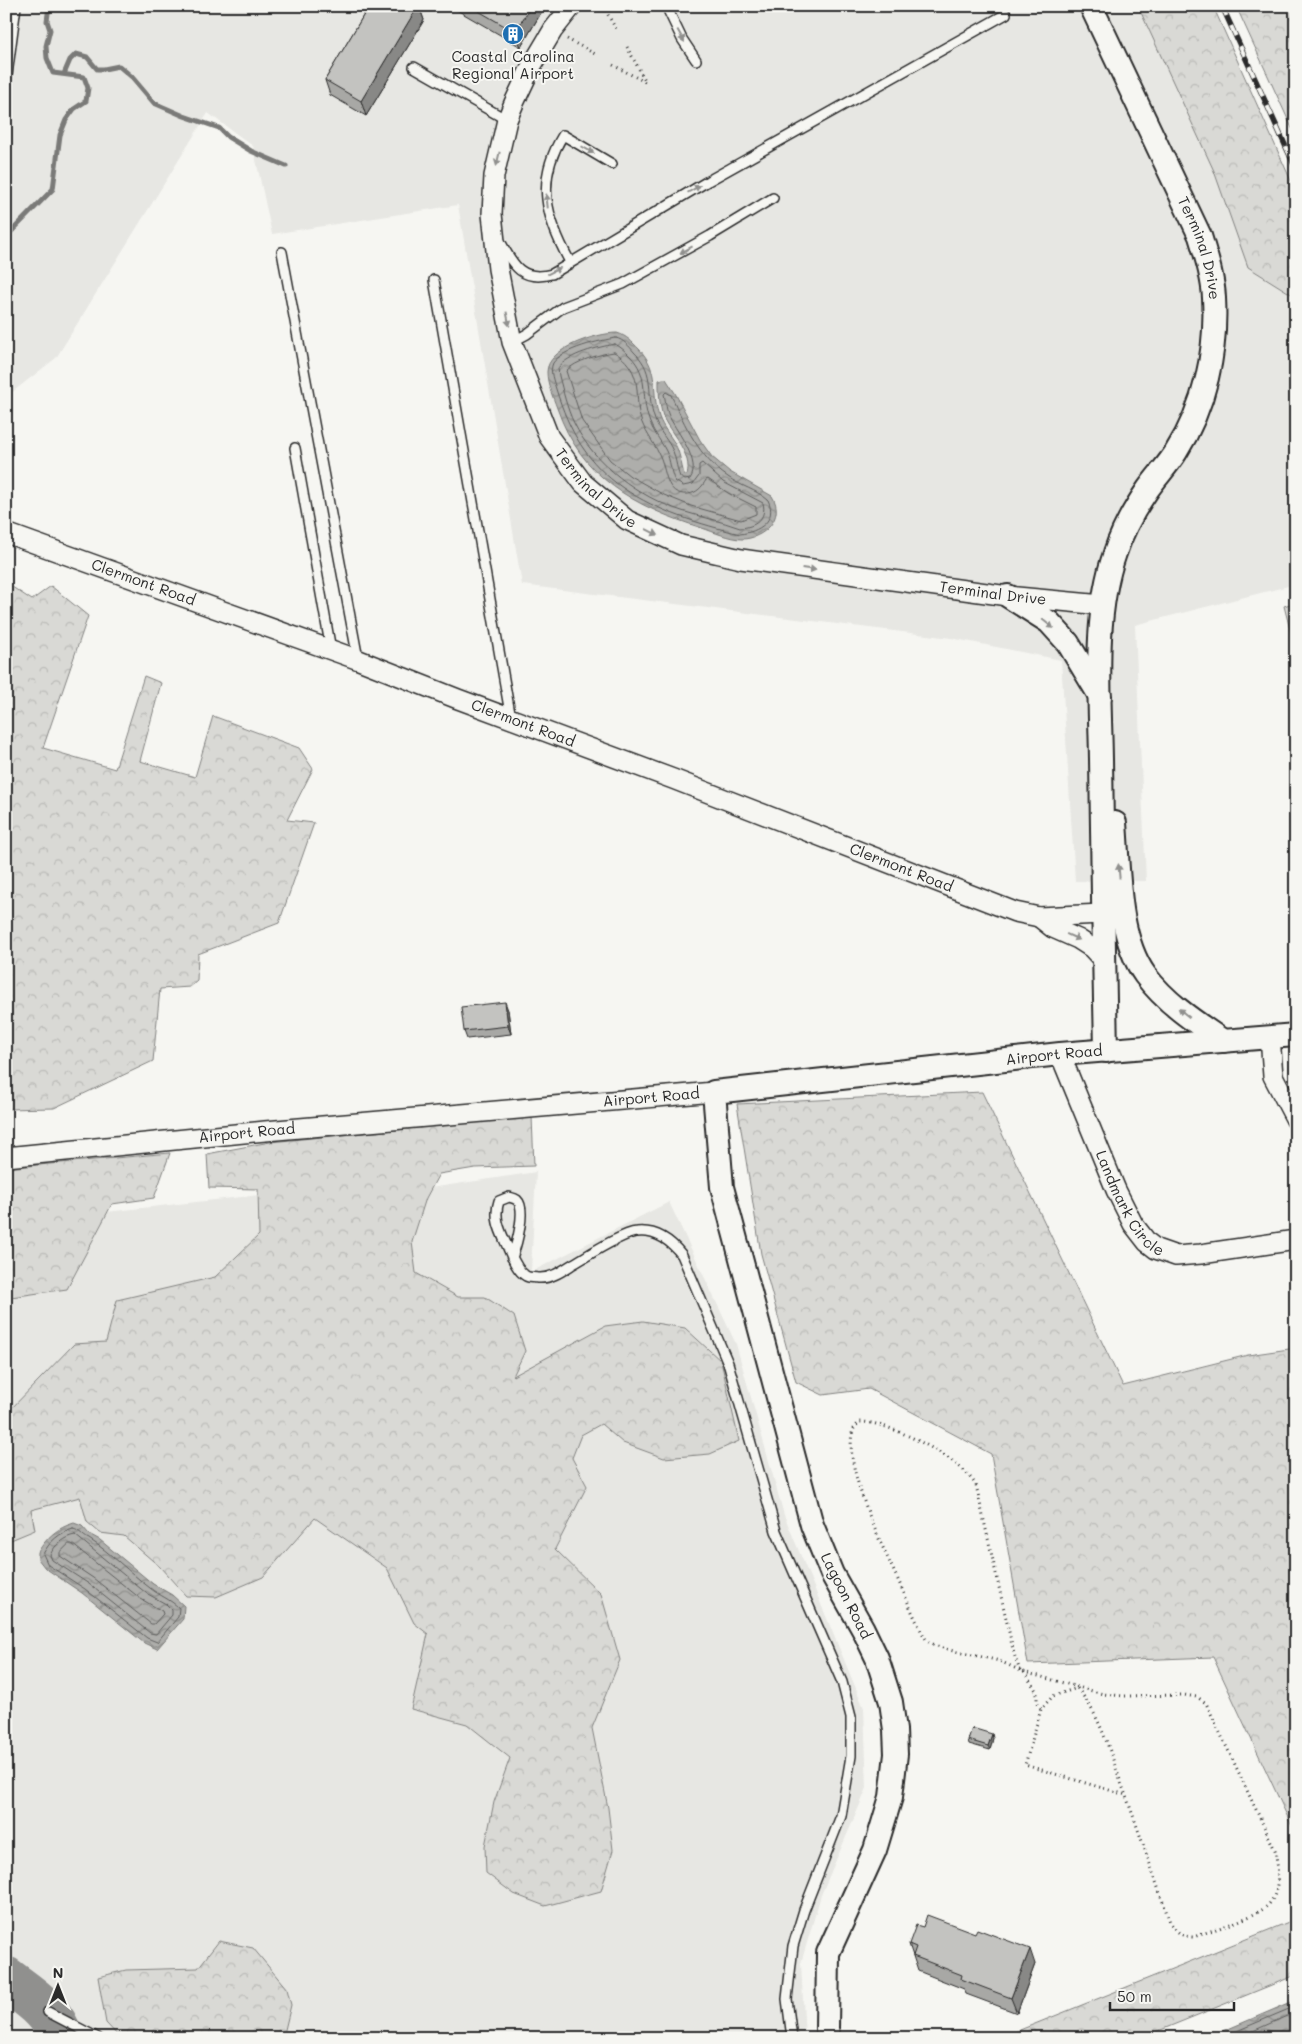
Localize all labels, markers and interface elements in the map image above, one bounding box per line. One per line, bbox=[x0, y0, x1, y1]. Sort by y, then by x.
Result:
building icon: Coastal Carolina Regional Airport bbox=[501, 22, 525, 46]
one-way arrow bbox=[677, 29, 686, 43]
place label: Coastal Carolina Regional Airport bbox=[451, 46, 575, 83]
one-way arrow bbox=[581, 145, 594, 154]
one-way arrow bbox=[494, 151, 502, 166]
one-way arrow bbox=[688, 184, 701, 193]
one-way arrow bbox=[543, 192, 551, 208]
street label: Terminal Drive bbox=[1174, 193, 1225, 300]
one-way arrow bbox=[679, 245, 693, 254]
one-way arrow bbox=[547, 267, 562, 275]
one-way arrow bbox=[504, 312, 512, 328]
street label: Terminal Drive bbox=[551, 443, 640, 532]
one-way arrow bbox=[645, 528, 659, 536]
street label: Clermont Road bbox=[89, 554, 199, 609]
one-way arrow bbox=[802, 565, 818, 573]
street label: Terminal Drive bbox=[938, 576, 1047, 609]
one-way arrow bbox=[1042, 618, 1055, 629]
street label: Clermont Road bbox=[469, 694, 578, 751]
street label: Clermont Road bbox=[847, 838, 956, 896]
one-way arrow bbox=[1115, 863, 1123, 879]
one-way arrow bbox=[1066, 933, 1080, 941]
one-way arrow bbox=[1177, 1007, 1190, 1018]
street label: Airport Road bbox=[1005, 1040, 1103, 1069]
street label: Airport Road bbox=[602, 1082, 700, 1111]
street label: Airport Road bbox=[197, 1117, 296, 1147]
street label: Landmark Circle bbox=[1092, 1147, 1167, 1260]
street label: Lagoon Road bbox=[817, 1549, 877, 1642]
north arrow bbox=[32, 1962, 82, 2012]
text: N bbox=[53, 1963, 63, 1982]
scale bar bbox=[1110, 1979, 1233, 2011]
text: 50 m bbox=[1117, 1986, 1152, 2006]

